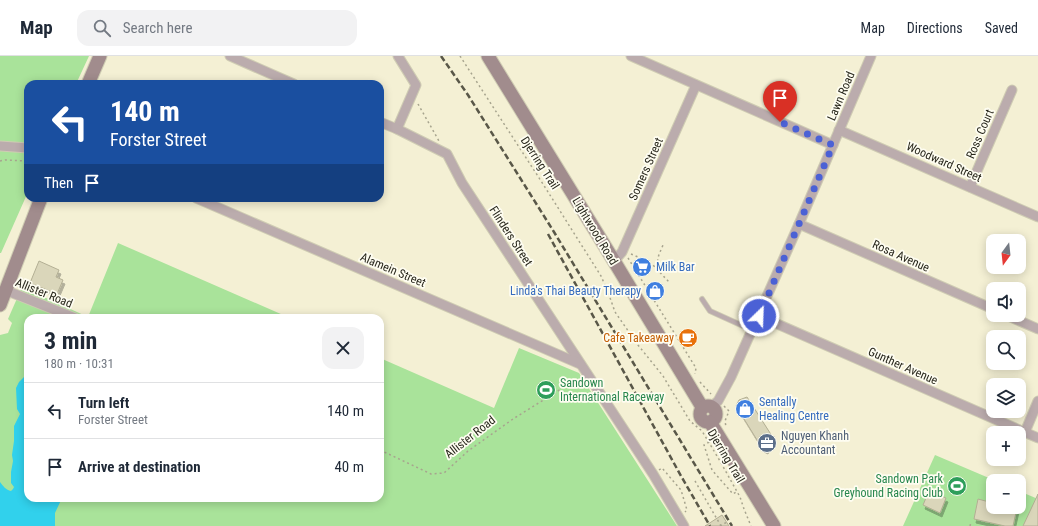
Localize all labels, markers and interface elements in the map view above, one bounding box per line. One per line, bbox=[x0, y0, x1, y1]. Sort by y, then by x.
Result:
search box bbox=[77, 10, 357, 46]
text: Map bbox=[20, 16, 53, 39]
icon: search bbox=[91, 17, 113, 39]
text: Search here bbox=[123, 19, 193, 37]
text: Map bbox=[861, 20, 885, 36]
text: Directions bbox=[907, 20, 963, 36]
text: Saved bbox=[985, 20, 1018, 36]
street label: Lawn Road bbox=[824, 69, 858, 123]
pin bbox=[763, 81, 797, 122]
icon: arrive bbox=[769, 87, 791, 109]
text: 140 m bbox=[110, 95, 180, 128]
icon: left bbox=[44, 96, 96, 148]
street label: Ross Court bbox=[963, 107, 997, 161]
text: Forster Street bbox=[110, 129, 207, 150]
street label: Djerring Trail bbox=[518, 134, 562, 192]
street label: Somers Street bbox=[626, 135, 666, 202]
street label: Woodward Street bbox=[904, 139, 984, 185]
icon: arrive bbox=[81, 172, 103, 194]
text: Then bbox=[44, 174, 73, 192]
street label: Lightwood Road bbox=[569, 195, 621, 267]
street label: Flinders Street bbox=[486, 203, 536, 269]
north arrow bbox=[986, 234, 1026, 274]
map controls bbox=[986, 234, 1026, 514]
street label: Rosa Avenue bbox=[870, 237, 932, 275]
street label: Alamein Street bbox=[358, 250, 428, 290]
supermarket icon: Milk Bar bbox=[631, 256, 653, 278]
place label: Milk Bar bbox=[656, 260, 695, 274]
street label: Allister Road bbox=[13, 275, 75, 311]
shop icon: Linda's Thai Beauty Therapy bbox=[644, 280, 666, 302]
button: sound bbox=[986, 282, 1026, 322]
place label: Linda's Thai Beauty Therapy bbox=[510, 284, 641, 298]
position arrow bbox=[738, 295, 780, 337]
text: 3 min bbox=[44, 327, 97, 355]
button: close bbox=[322, 327, 364, 369]
cafe icon: Cafe Takeaway bbox=[677, 327, 699, 349]
button: search bbox=[986, 330, 1026, 370]
place label: Cafe Takeaway bbox=[603, 331, 674, 345]
street label: Gunther Avenue bbox=[866, 344, 940, 388]
text: 180 m · 10:31 bbox=[44, 356, 114, 371]
place label: Sandown International Raceway bbox=[560, 376, 664, 404]
button: layers bbox=[986, 378, 1026, 418]
sports icon: Sandown International Raceway bbox=[535, 379, 557, 401]
text: Turn left bbox=[78, 394, 129, 412]
place label: Sentally Healing Centre bbox=[759, 395, 829, 423]
shop icon: Sentally Healing Centre bbox=[734, 398, 756, 420]
icon: left bbox=[44, 400, 66, 422]
text: 140 m bbox=[327, 402, 364, 420]
text: Forster Street bbox=[78, 412, 148, 427]
street label: Allister Road bbox=[442, 413, 498, 461]
button: + bbox=[986, 426, 1026, 466]
street label: Djerring Trail bbox=[705, 427, 747, 485]
place label: Nguyen Khanh Accountant bbox=[781, 429, 849, 457]
office icon: Nguyen Khanh Accountant bbox=[756, 432, 778, 454]
icon: arrive bbox=[44, 456, 66, 478]
text: Arrive at destination bbox=[78, 458, 201, 476]
text: 40 m bbox=[334, 458, 364, 476]
place label: Sandown Park Greyhound Racing Club bbox=[834, 472, 944, 500]
button: − bbox=[986, 474, 1026, 514]
sports icon: Sandown Park Greyhound Racing Club bbox=[946, 475, 968, 497]

